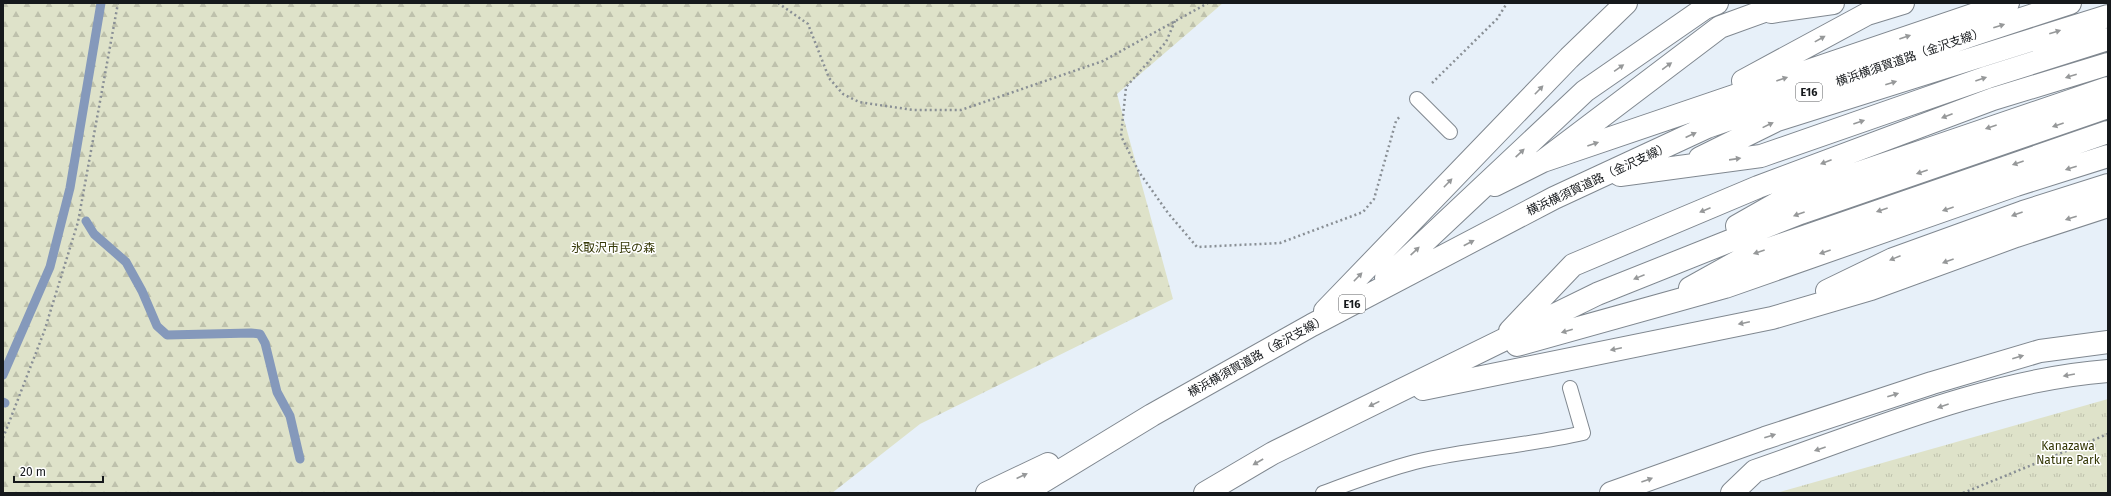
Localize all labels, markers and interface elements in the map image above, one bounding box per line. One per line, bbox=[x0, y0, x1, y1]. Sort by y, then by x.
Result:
one-way arrow bbox=[1993, 23, 2005, 29]
street label: 横浜横須賀道路（金沢支線） bbox=[1834, 25, 1986, 89]
one-way arrow bbox=[2050, 29, 2062, 35]
one-way arrow bbox=[1899, 34, 1911, 40]
one-way arrow bbox=[1815, 36, 1826, 43]
one-way arrow bbox=[1662, 62, 1672, 70]
one-way arrow bbox=[1613, 64, 1624, 72]
one-way arrow bbox=[2064, 73, 2076, 79]
one-way arrow bbox=[1776, 76, 1788, 82]
one-way arrow bbox=[1976, 76, 1988, 82]
one-way arrow bbox=[1886, 80, 1898, 86]
road number: E16 bbox=[1796, 83, 1822, 101]
one-way arrow bbox=[1534, 85, 1543, 95]
one-way arrow bbox=[1941, 114, 1953, 120]
one-way arrow bbox=[1853, 118, 1865, 124]
one-way arrow bbox=[1762, 122, 1774, 128]
one-way arrow bbox=[2052, 122, 2064, 128]
one-way arrow bbox=[1985, 124, 1997, 130]
one-way arrow bbox=[1686, 132, 1697, 138]
street label: 横浜横須賀道路（金沢支線） bbox=[1524, 140, 1672, 218]
one-way arrow bbox=[1587, 141, 1599, 147]
one-way arrow bbox=[1515, 148, 1525, 157]
one-way arrow bbox=[1729, 156, 1741, 162]
one-way arrow bbox=[1819, 159, 1831, 165]
one-way arrow bbox=[2012, 161, 2024, 167]
one-way arrow bbox=[2065, 165, 2077, 171]
one-way arrow bbox=[1915, 169, 1927, 175]
one-way arrow bbox=[1443, 178, 1453, 188]
one-way arrow bbox=[1941, 206, 1953, 212]
one-way arrow bbox=[1698, 207, 1710, 213]
one-way arrow bbox=[1876, 207, 1888, 213]
one-way arrow bbox=[1792, 211, 1804, 217]
one-way arrow bbox=[2011, 211, 2023, 217]
one-way arrow bbox=[2065, 215, 2077, 221]
one-way arrow bbox=[1463, 239, 1475, 246]
park label: 氷取沢市民の森 bbox=[571, 241, 655, 255]
one-way arrow bbox=[1410, 246, 1420, 256]
one-way arrow bbox=[1819, 249, 1831, 255]
one-way arrow bbox=[1753, 250, 1765, 256]
one-way arrow bbox=[1889, 256, 1901, 262]
one-way arrow bbox=[1942, 258, 1954, 264]
one-way arrow bbox=[1353, 272, 1363, 282]
one-way arrow bbox=[1632, 275, 1644, 281]
road number: E16 bbox=[1339, 295, 1365, 313]
street label: 横浜横須賀道路（金沢支線） bbox=[1185, 312, 1329, 400]
one-way arrow bbox=[1738, 321, 1750, 327]
one-way arrow bbox=[1561, 328, 1573, 334]
one-way arrow bbox=[1610, 347, 1623, 353]
one-way arrow bbox=[2012, 354, 2024, 360]
one-way arrow bbox=[2063, 372, 2075, 378]
one-way arrow bbox=[1888, 392, 1900, 398]
one-way arrow bbox=[1368, 401, 1380, 407]
one-way arrow bbox=[1937, 403, 1949, 409]
one-way arrow bbox=[1764, 433, 1776, 439]
park label: Kanazawa Nature Park bbox=[2036, 439, 2101, 467]
one-way arrow bbox=[1814, 446, 1826, 452]
scale bar bbox=[14, 458, 103, 484]
one-way arrow bbox=[1252, 459, 1264, 466]
text: 20 m bbox=[20, 465, 46, 479]
one-way arrow bbox=[1016, 473, 1028, 479]
one-way arrow bbox=[1642, 476, 1654, 482]

